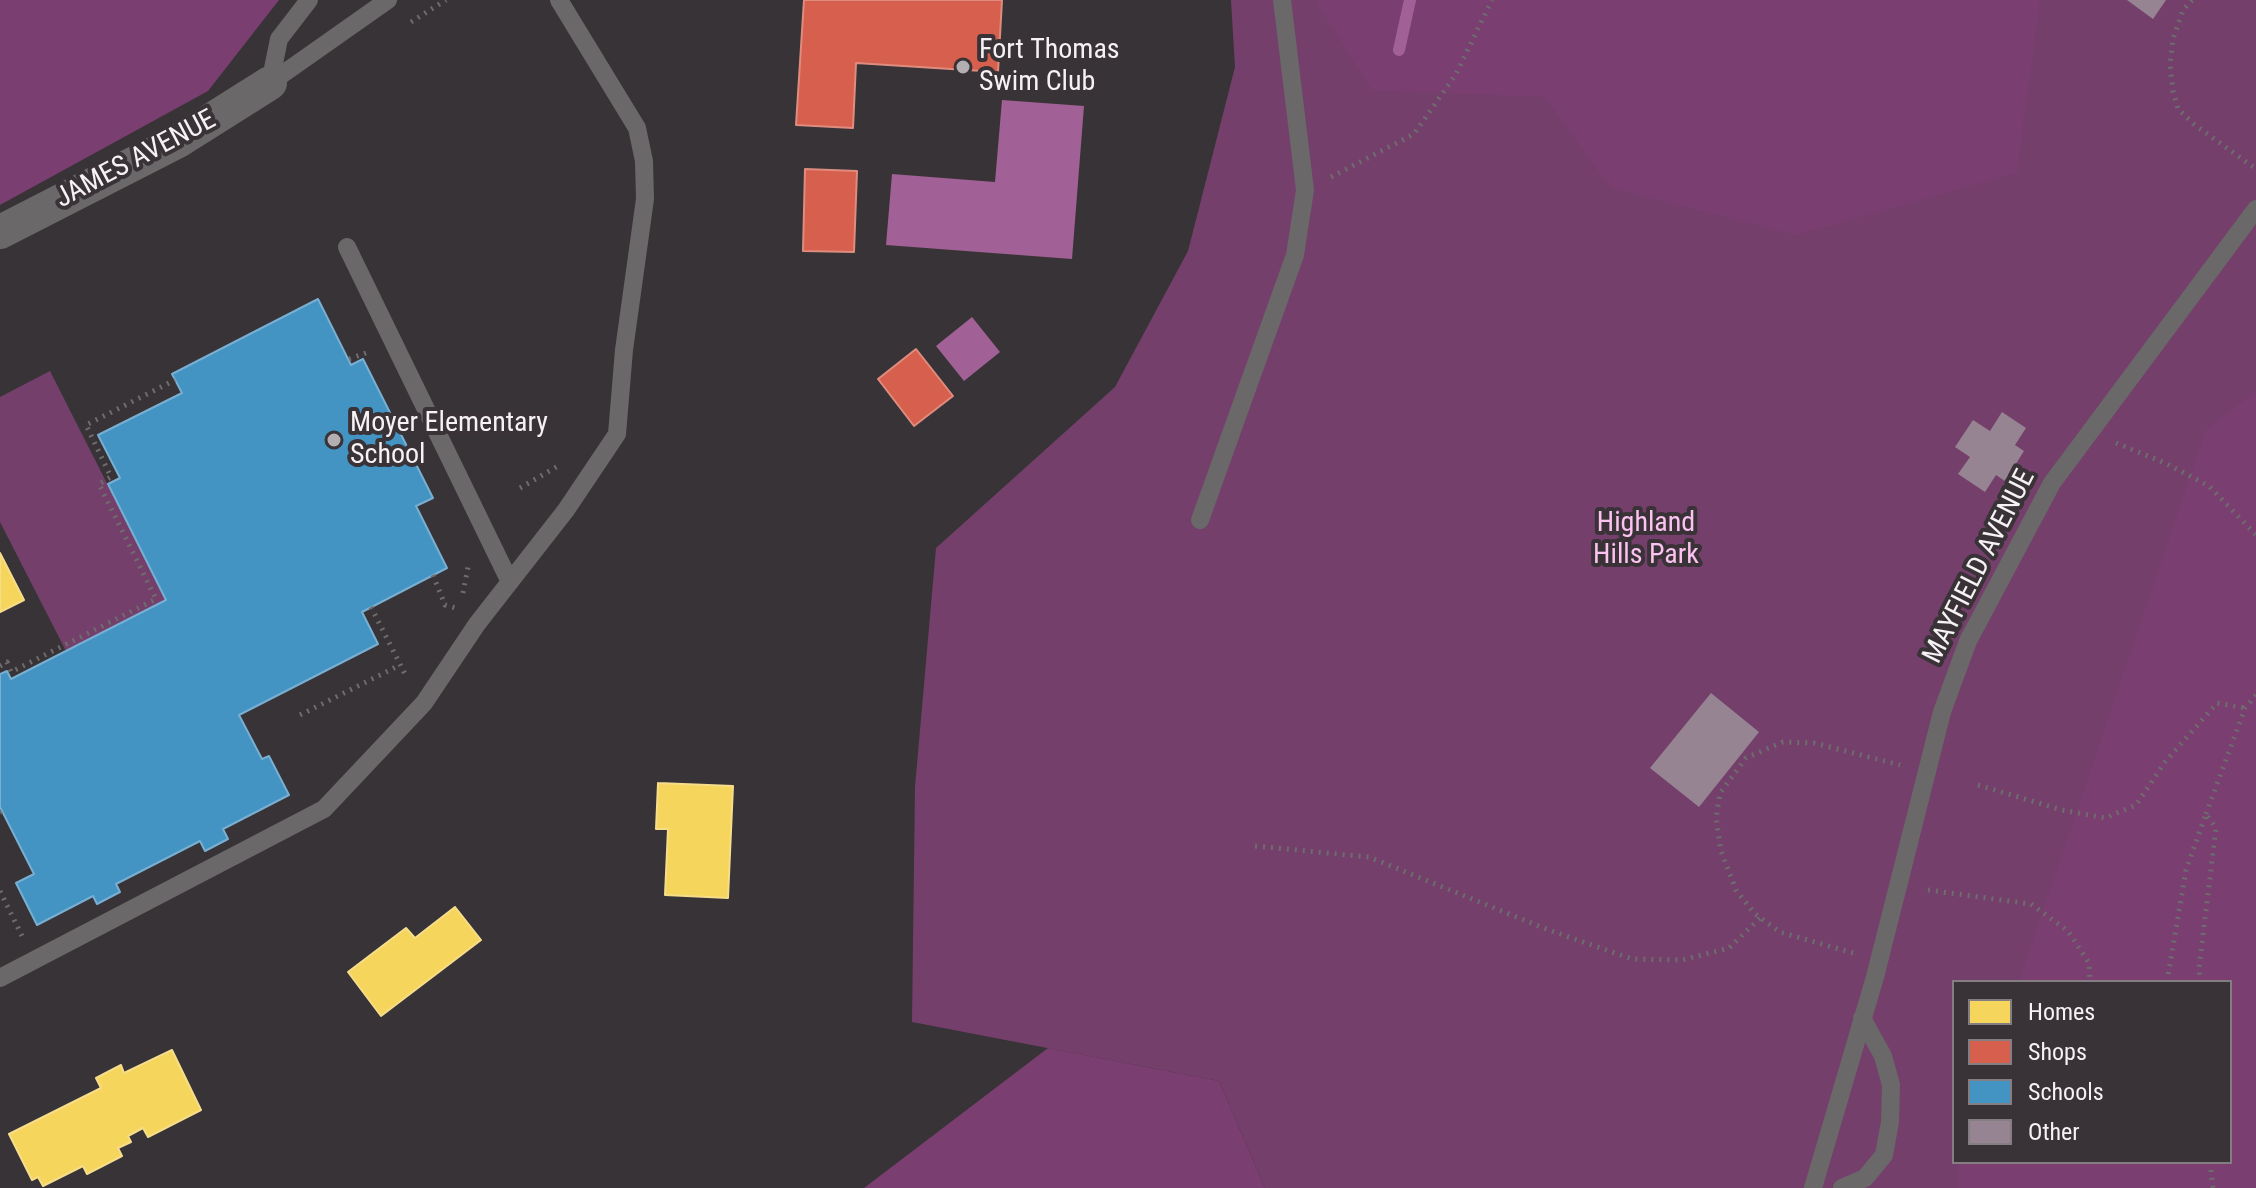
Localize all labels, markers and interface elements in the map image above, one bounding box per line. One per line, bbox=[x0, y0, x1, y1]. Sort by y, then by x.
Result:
place label: Fort Thomas Swim Club bbox=[979, 34, 1120, 100]
marker: Fort Thomas Swim Club bbox=[954, 58, 972, 76]
street label: JAMES AVENUE bbox=[50, 104, 222, 216]
place label: Moyer Elementary School bbox=[350, 407, 548, 473]
marker: Moyer Elementary School bbox=[325, 431, 343, 449]
street label: MAYFIELD AVENUE bbox=[1917, 465, 2043, 669]
park label: Highland Hills Park bbox=[1593, 507, 1699, 573]
legend bbox=[1952, 980, 2232, 1164]
text: Homes bbox=[2028, 998, 2095, 1026]
text: Shops bbox=[2028, 1038, 2087, 1066]
text: Schools bbox=[2028, 1078, 2104, 1106]
text: Other bbox=[2028, 1118, 2080, 1146]

